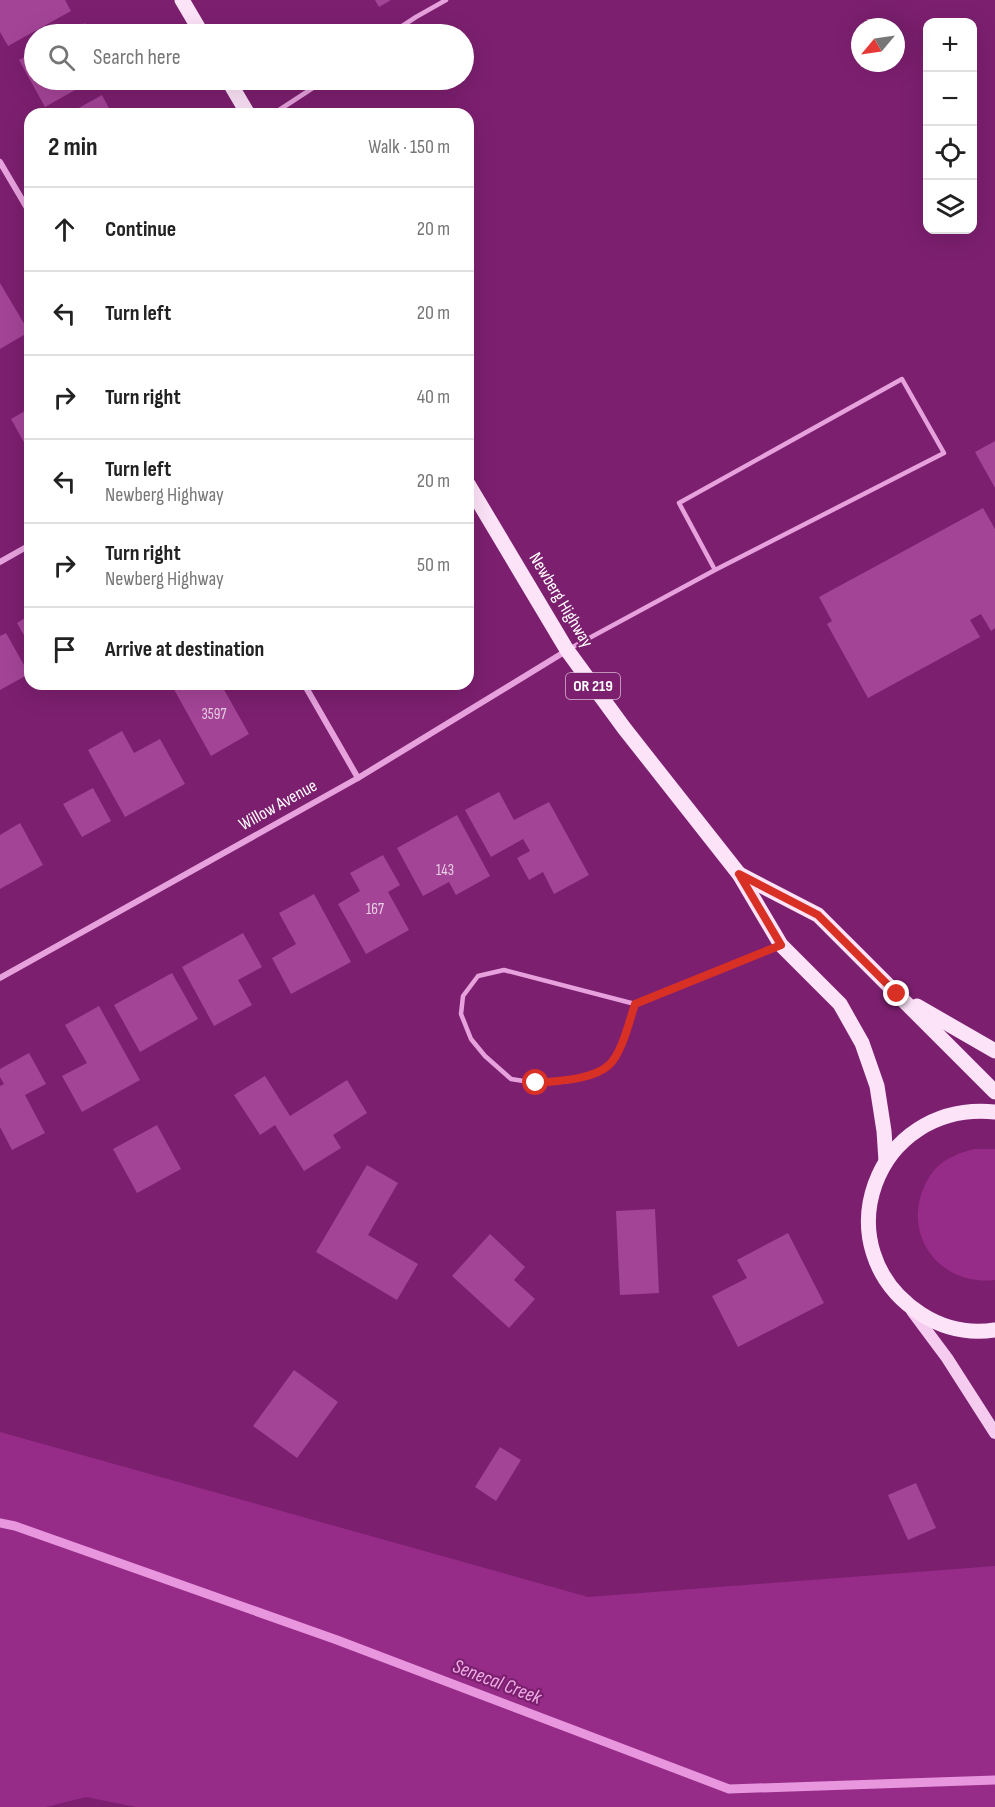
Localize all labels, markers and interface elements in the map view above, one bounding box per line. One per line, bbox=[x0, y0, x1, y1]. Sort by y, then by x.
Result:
north arrow bbox=[851, 18, 905, 72]
map controls bbox=[923, 18, 977, 234]
button: + bbox=[923, 18, 977, 72]
search box bbox=[24, 24, 474, 90]
icon: search bbox=[45, 41, 78, 74]
text: Search here bbox=[93, 44, 180, 71]
button: − bbox=[923, 72, 977, 126]
button: locate bbox=[923, 126, 977, 180]
text: 2 min bbox=[48, 132, 98, 163]
text: Walk · 150 m bbox=[368, 135, 450, 159]
button: layers bbox=[923, 180, 977, 234]
icon: ahead bbox=[48, 213, 81, 246]
text: Continue bbox=[105, 216, 176, 243]
text: 20 m bbox=[417, 217, 450, 241]
icon: left bbox=[48, 297, 81, 330]
text: Turn left bbox=[105, 300, 171, 327]
text: 20 m bbox=[417, 301, 450, 325]
icon: right bbox=[48, 381, 81, 414]
text: Turn right bbox=[105, 384, 181, 411]
text: 40 m bbox=[417, 385, 450, 409]
text: Turn left bbox=[105, 456, 171, 483]
icon: left bbox=[48, 465, 81, 498]
text: 20 m bbox=[417, 469, 450, 493]
text: Newberg Highway bbox=[105, 483, 224, 507]
text: Turn right bbox=[105, 540, 181, 567]
icon: right bbox=[48, 549, 81, 582]
street label: Newberg Highway bbox=[524, 549, 598, 651]
text: 50 m bbox=[417, 553, 450, 577]
text: Newberg Highway bbox=[105, 567, 224, 591]
icon: arrive bbox=[48, 633, 81, 666]
text: Arrive at destination bbox=[105, 636, 264, 663]
road number: OR 219 bbox=[566, 673, 620, 699]
house number: 3597 bbox=[202, 705, 226, 724]
street label: Willow Avenue bbox=[235, 775, 321, 835]
house number: 143 bbox=[436, 861, 454, 880]
house number: 167 bbox=[366, 900, 384, 919]
route end bbox=[883, 980, 909, 1006]
route start bbox=[522, 1069, 548, 1095]
water label: Senecal Creek bbox=[449, 1654, 545, 1710]

